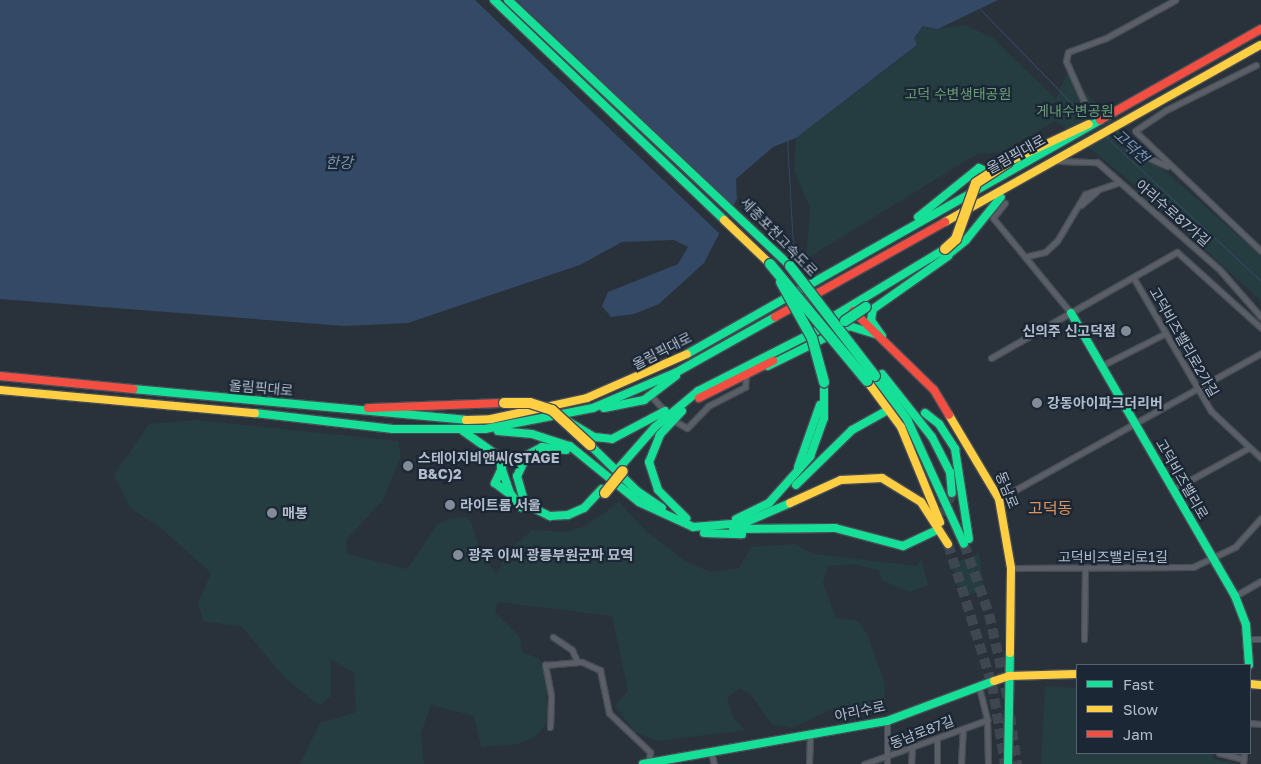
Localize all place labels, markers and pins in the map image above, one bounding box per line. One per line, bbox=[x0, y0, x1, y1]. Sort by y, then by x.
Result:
place label: 신의주 신고덕점 bbox=[1022, 323, 1116, 339]
marker: 신의주 신고덕점 bbox=[1120, 325, 1132, 337]
place label: 강동아이파크더리버 bbox=[1047, 395, 1163, 411]
marker: 강동아이파크더리버 bbox=[1031, 397, 1043, 409]
place label: 스테이지비앤씨(STAGE B&C)2 bbox=[418, 450, 559, 482]
marker: 스테이지비앤씨(STAGE B&C)2 bbox=[402, 460, 414, 472]
place label: 라이트룸 서울 bbox=[460, 497, 541, 513]
marker: 라이트룸 서울 bbox=[444, 499, 456, 511]
place label: 매봉 bbox=[282, 505, 308, 521]
marker: 매봉 bbox=[266, 507, 278, 519]
place label: 광주 이씨 광릉부원군파 묘역 bbox=[468, 547, 633, 563]
marker: 광주 이씨 광릉부원군파 묘역 bbox=[452, 549, 464, 561]

